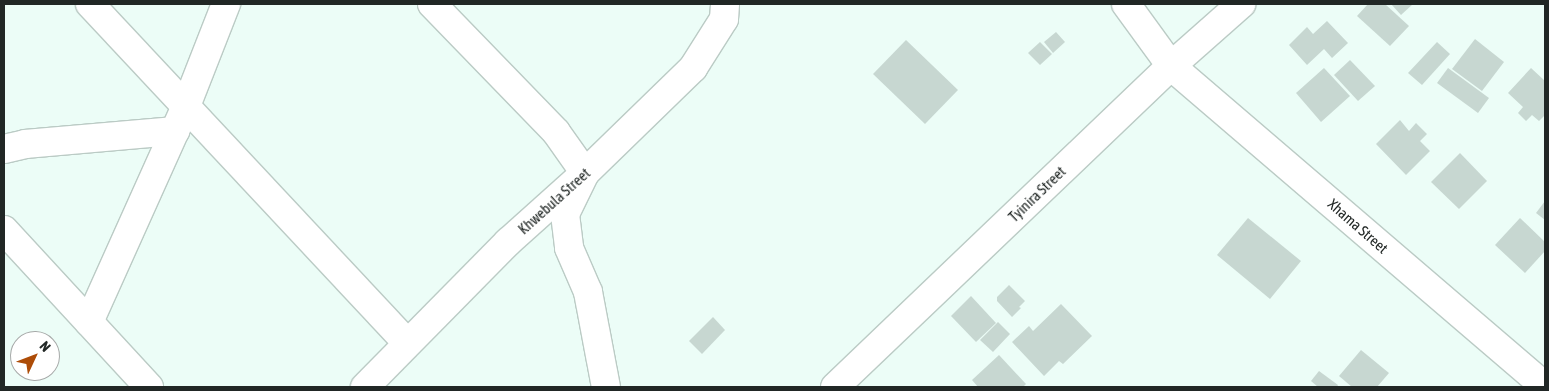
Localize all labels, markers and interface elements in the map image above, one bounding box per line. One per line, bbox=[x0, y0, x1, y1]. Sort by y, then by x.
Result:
street label: Tyinira Street bbox=[1005, 162, 1069, 226]
street label: Khwebula Street bbox=[514, 164, 594, 238]
street label: Xhama Street bbox=[1324, 195, 1392, 257]
north arrow bbox=[10, 331, 60, 381]
text: N bbox=[37, 338, 54, 355]

